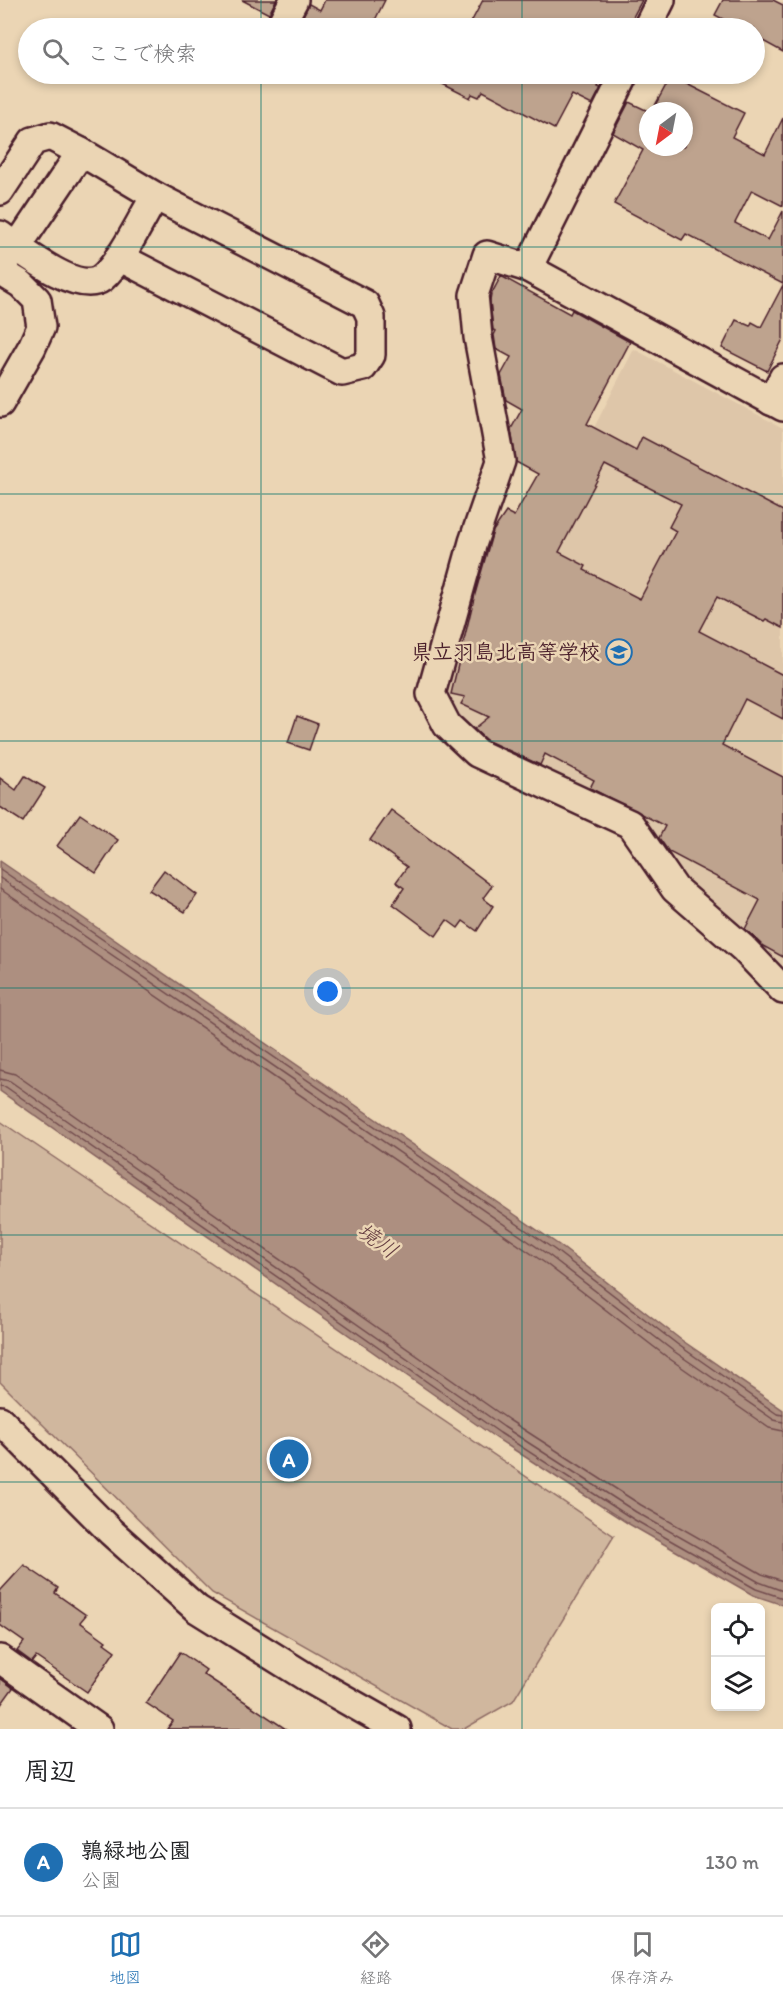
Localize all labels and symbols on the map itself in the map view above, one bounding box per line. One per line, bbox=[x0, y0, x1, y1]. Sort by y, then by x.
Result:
north arrow bbox=[639, 102, 693, 156]
school or university icon: 県立羽島北高等学校 bbox=[604, 637, 634, 667]
place label: 県立羽島北高等学校 bbox=[411, 639, 600, 664]
your location bbox=[313, 977, 342, 1006]
water label: 境川 bbox=[352, 1217, 403, 1264]
pin: A bbox=[270, 1436, 308, 1482]

